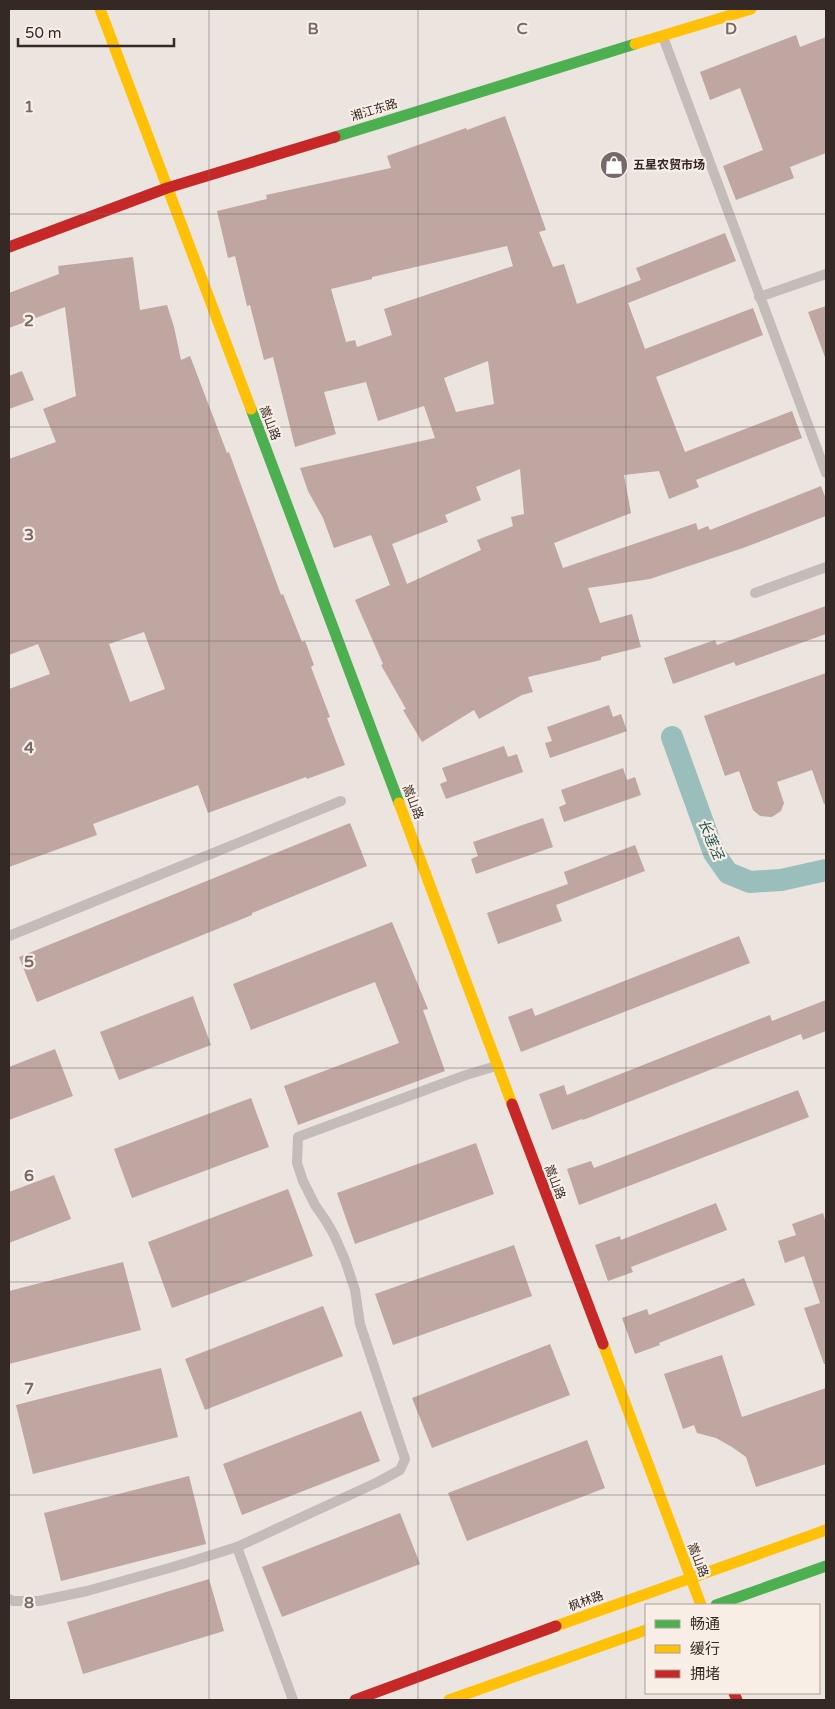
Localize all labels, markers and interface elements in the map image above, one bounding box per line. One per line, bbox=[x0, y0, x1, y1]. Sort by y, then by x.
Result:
scale bar bbox=[18, 15, 174, 47]
text: B bbox=[307, 19, 319, 39]
text: C bbox=[516, 19, 528, 39]
text: D bbox=[725, 19, 737, 39]
text: 50 m bbox=[25, 24, 62, 42]
street label: 湘江东路 bbox=[349, 96, 399, 124]
text: 1 bbox=[24, 97, 34, 117]
shop icon: 五星农贸市场 bbox=[599, 150, 629, 180]
place label: 五星农贸市场 bbox=[633, 158, 705, 172]
text: 2 bbox=[24, 311, 34, 331]
street label: 嵩山路 bbox=[257, 404, 283, 442]
text: 3 bbox=[24, 525, 34, 545]
text: 4 bbox=[24, 738, 34, 758]
street label: 嵩山路 bbox=[400, 783, 426, 821]
water label: 长莲泾 bbox=[694, 817, 728, 864]
text: 5 bbox=[24, 952, 34, 972]
street label: 嵩山路 bbox=[542, 1163, 568, 1201]
text: 6 bbox=[24, 1166, 34, 1186]
text: 7 bbox=[24, 1379, 34, 1399]
street label: 嵩山路 bbox=[685, 1541, 711, 1579]
street label: 枫林路 bbox=[567, 1588, 605, 1614]
text: 8 bbox=[24, 1593, 34, 1613]
legend bbox=[645, 1604, 820, 1694]
text: 畅通 bbox=[690, 1615, 720, 1633]
text: 缓行 bbox=[690, 1640, 720, 1658]
text: 拥堵 bbox=[690, 1665, 720, 1683]

